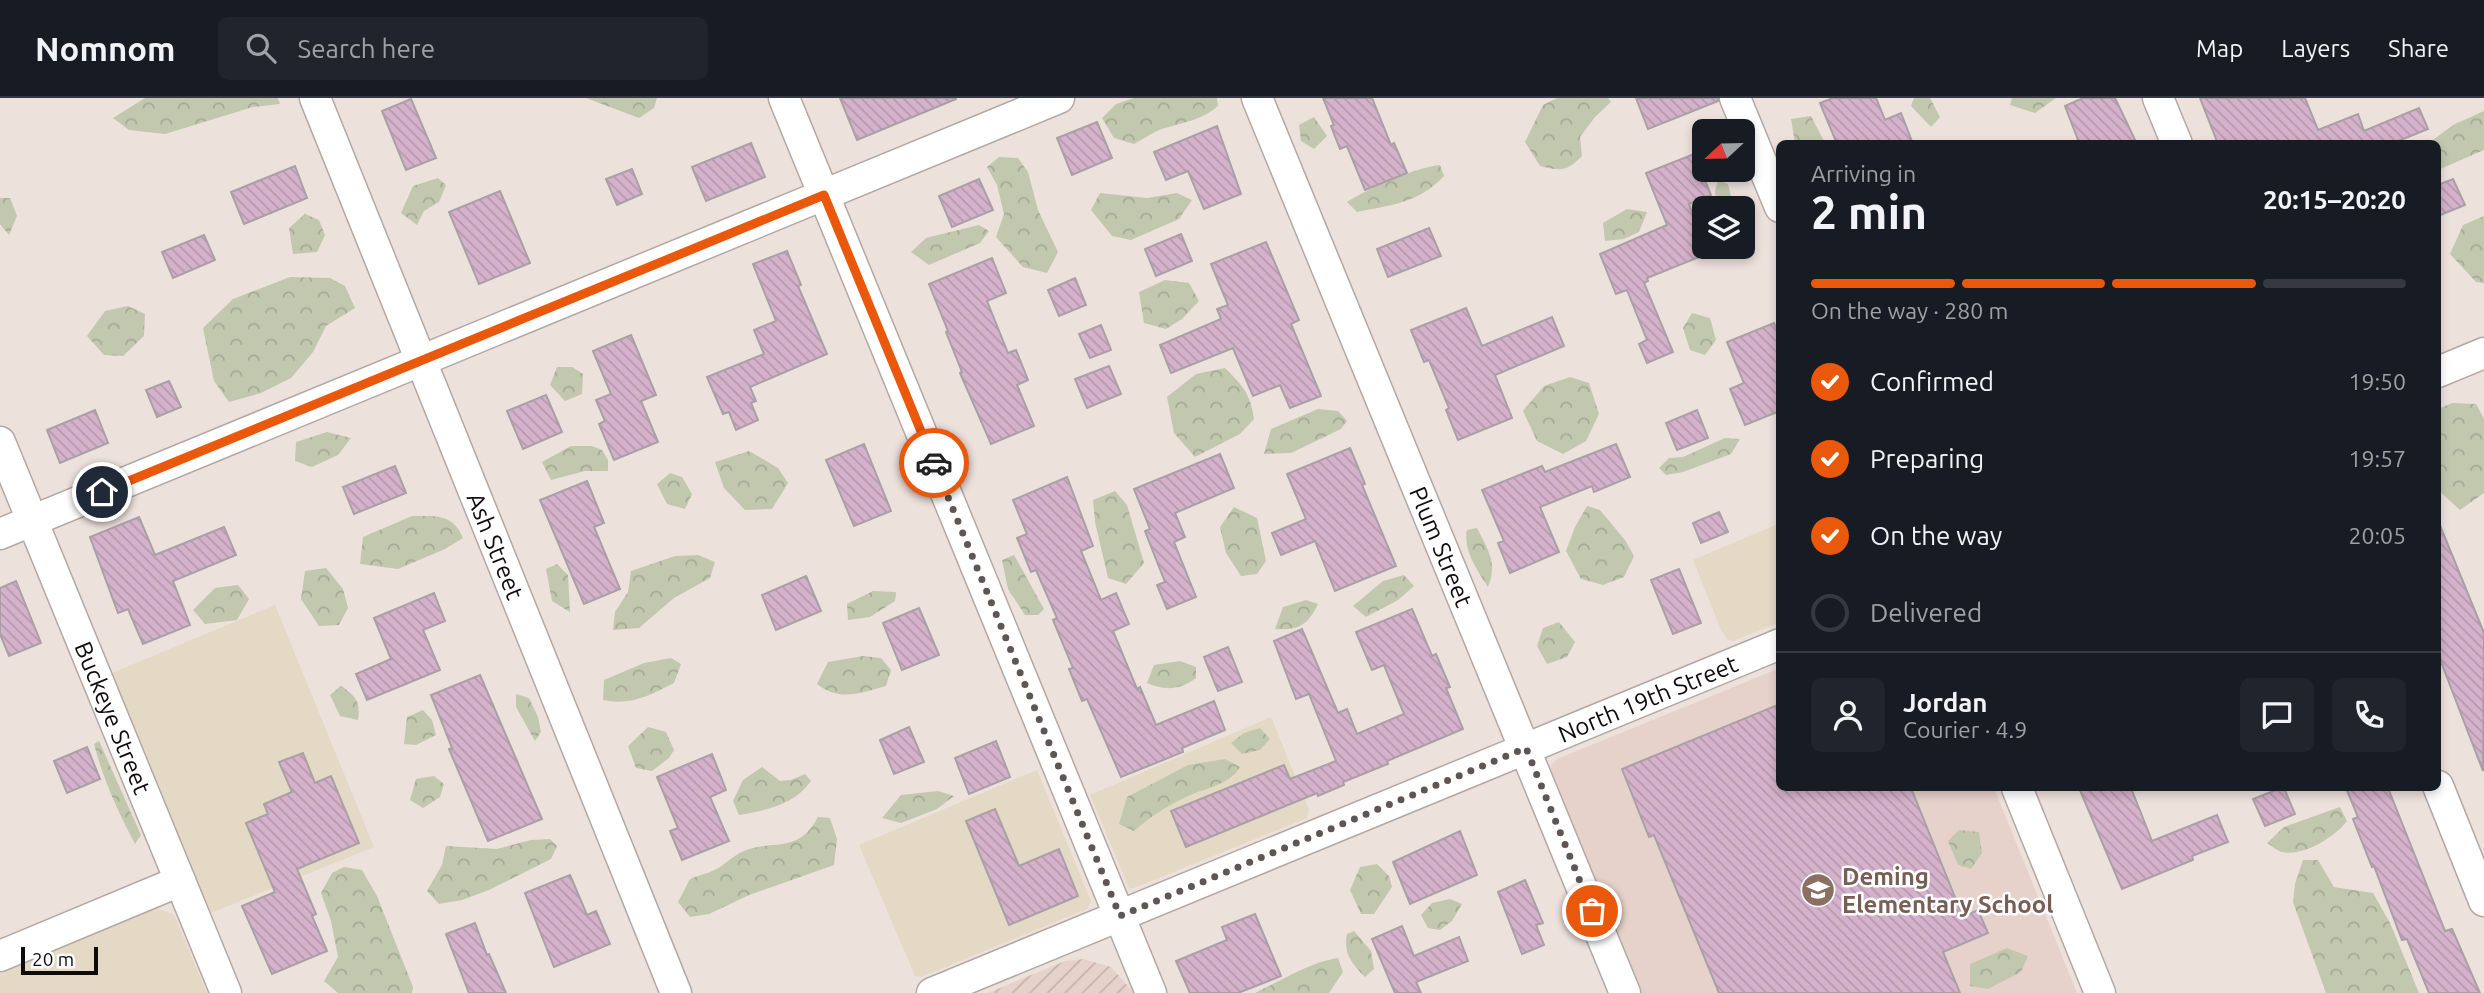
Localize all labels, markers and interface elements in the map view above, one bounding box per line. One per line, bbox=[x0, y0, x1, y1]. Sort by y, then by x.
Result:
search box bbox=[218, 17, 708, 80]
icon: search bbox=[242, 29, 280, 67]
text: Nomnom bbox=[35, 30, 176, 67]
text: Search here bbox=[298, 34, 435, 63]
text: Map bbox=[2196, 35, 2243, 62]
text: Layers bbox=[2281, 35, 2350, 62]
text: Share bbox=[2388, 35, 2449, 62]
north arrow bbox=[1692, 119, 1755, 182]
map controls bbox=[1692, 119, 1755, 259]
text: Arriving in bbox=[1811, 161, 1916, 186]
text: 20:15–20:20 bbox=[2263, 185, 2406, 214]
text: 2 min bbox=[1811, 186, 1927, 238]
button: layers bbox=[1692, 196, 1755, 259]
text: On the way · 280 m bbox=[1811, 298, 2008, 323]
icon: check bbox=[1811, 363, 1849, 401]
text: Confirmed bbox=[1870, 367, 1994, 396]
text: 19:50 bbox=[2348, 369, 2406, 394]
courier bbox=[899, 428, 969, 498]
icon: check bbox=[1811, 440, 1849, 478]
icon: car bbox=[915, 444, 953, 482]
text: Preparing bbox=[1870, 444, 1984, 473]
text: 19:57 bbox=[2348, 446, 2406, 471]
pin bbox=[72, 462, 132, 522]
icon: home bbox=[83, 473, 121, 511]
street label: Plum Street bbox=[1405, 482, 1478, 611]
street label: Ash Street bbox=[462, 489, 529, 604]
icon: check bbox=[1811, 517, 1849, 555]
text: On the way bbox=[1870, 521, 2002, 550]
text: 20:05 bbox=[2348, 523, 2406, 548]
text: Delivered bbox=[1870, 598, 1982, 627]
street label: Buckeye Street bbox=[70, 637, 157, 798]
street label: North 19th Street bbox=[1554, 649, 1742, 747]
button: person bbox=[1811, 678, 1885, 752]
button: chat bbox=[2240, 678, 2314, 752]
button: phone bbox=[2332, 678, 2406, 752]
text: Jordan bbox=[1903, 688, 1988, 717]
text: Courier · 4.9 bbox=[1903, 717, 2027, 742]
place label: Deming Elementary School bbox=[1842, 863, 2054, 918]
school or university icon: Deming Elementary School bbox=[1799, 871, 1837, 909]
pin bbox=[1562, 881, 1622, 941]
icon: bag bbox=[1573, 892, 1611, 930]
scale bar bbox=[21, 944, 98, 976]
text: 20 m bbox=[32, 948, 74, 970]

